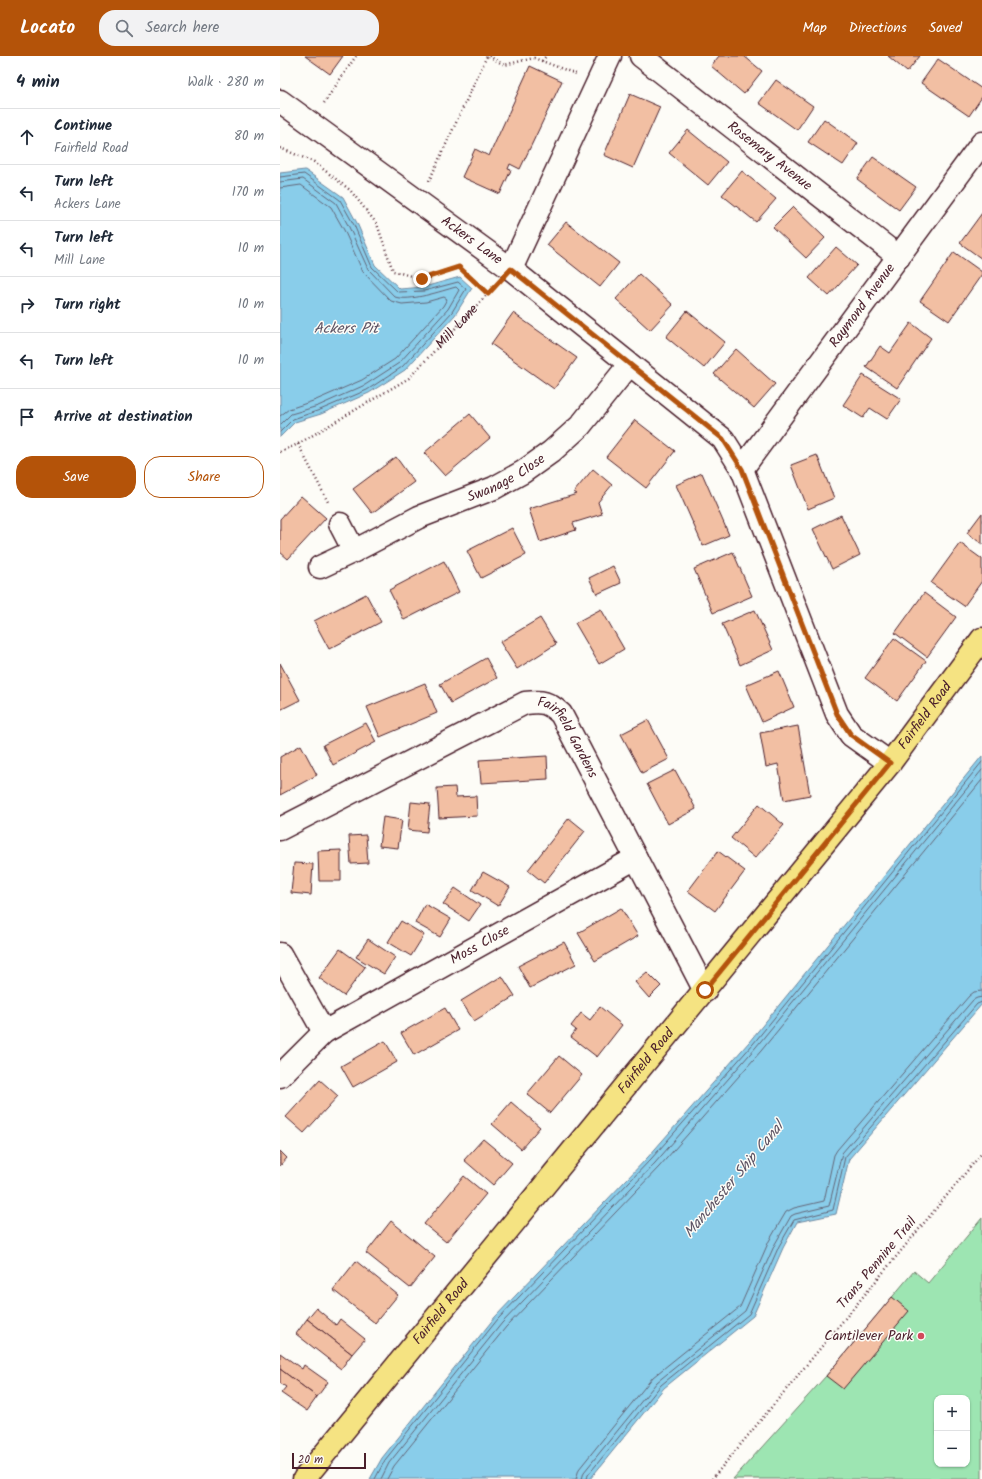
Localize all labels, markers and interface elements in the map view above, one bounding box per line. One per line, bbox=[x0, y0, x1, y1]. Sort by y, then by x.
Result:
search box bbox=[99, 10, 379, 46]
text: Locato bbox=[20, 13, 75, 43]
text: Search here bbox=[145, 16, 219, 40]
icon: search bbox=[113, 17, 135, 39]
text: Map bbox=[802, 17, 827, 39]
text: Directions bbox=[849, 17, 907, 39]
text: Saved bbox=[929, 17, 962, 39]
text: 4 min bbox=[16, 69, 60, 96]
text: Walk · 280 m bbox=[188, 72, 264, 93]
text: Continue bbox=[54, 114, 112, 138]
street label: Rosemary Avenue bbox=[722, 116, 817, 197]
icon: ahead bbox=[16, 126, 38, 148]
text: 80 m bbox=[234, 126, 264, 147]
text: Fairfield Road bbox=[54, 138, 128, 159]
text: Turn left bbox=[54, 170, 114, 194]
icon: left bbox=[16, 182, 38, 204]
text: 170 m bbox=[232, 182, 264, 203]
text: Ackers Lane bbox=[54, 194, 121, 215]
street label: Ackers Lane bbox=[436, 210, 508, 271]
text: Turn left bbox=[54, 226, 114, 250]
icon: left bbox=[16, 238, 38, 260]
text: 10 m bbox=[238, 238, 264, 259]
text: Mill Lane bbox=[54, 250, 105, 271]
street label: Raymond Avenue bbox=[824, 258, 901, 352]
route end bbox=[413, 270, 431, 288]
text: Turn right bbox=[54, 293, 121, 317]
icon: right bbox=[16, 294, 38, 316]
text: 10 m bbox=[238, 294, 264, 315]
street label: Mill Lane bbox=[430, 299, 484, 354]
water label: Ackers Pit bbox=[314, 317, 380, 341]
text: Turn left bbox=[54, 349, 114, 373]
icon: left bbox=[16, 350, 38, 372]
text: 10 m bbox=[238, 350, 264, 371]
text: Arrive at destination bbox=[54, 405, 193, 429]
icon: arrive bbox=[16, 406, 38, 428]
street label: Swanage Close bbox=[464, 448, 551, 508]
button: Save bbox=[16, 456, 136, 498]
button: Share bbox=[144, 456, 264, 498]
street label: Fairfield Road bbox=[892, 676, 958, 754]
street label: Fairfield Gardens bbox=[536, 691, 604, 782]
street label: Moss Close bbox=[446, 919, 514, 971]
route start bbox=[696, 981, 714, 999]
street label: Fairfield Road bbox=[612, 1023, 680, 1099]
water label: Manchester Ship Canal bbox=[678, 1114, 792, 1244]
street label: Trans Pennine Trail bbox=[832, 1212, 923, 1314]
street label: Fairfield Road bbox=[407, 1273, 475, 1350]
place label: Cantilever Park bbox=[824, 1325, 913, 1347]
marker: Cantilever Park bbox=[916, 1331, 926, 1341]
map controls bbox=[934, 1395, 970, 1467]
button: + bbox=[934, 1395, 970, 1431]
button: − bbox=[934, 1431, 970, 1467]
scale bar bbox=[292, 1451, 366, 1470]
text: 20 m bbox=[298, 1451, 323, 1469]

